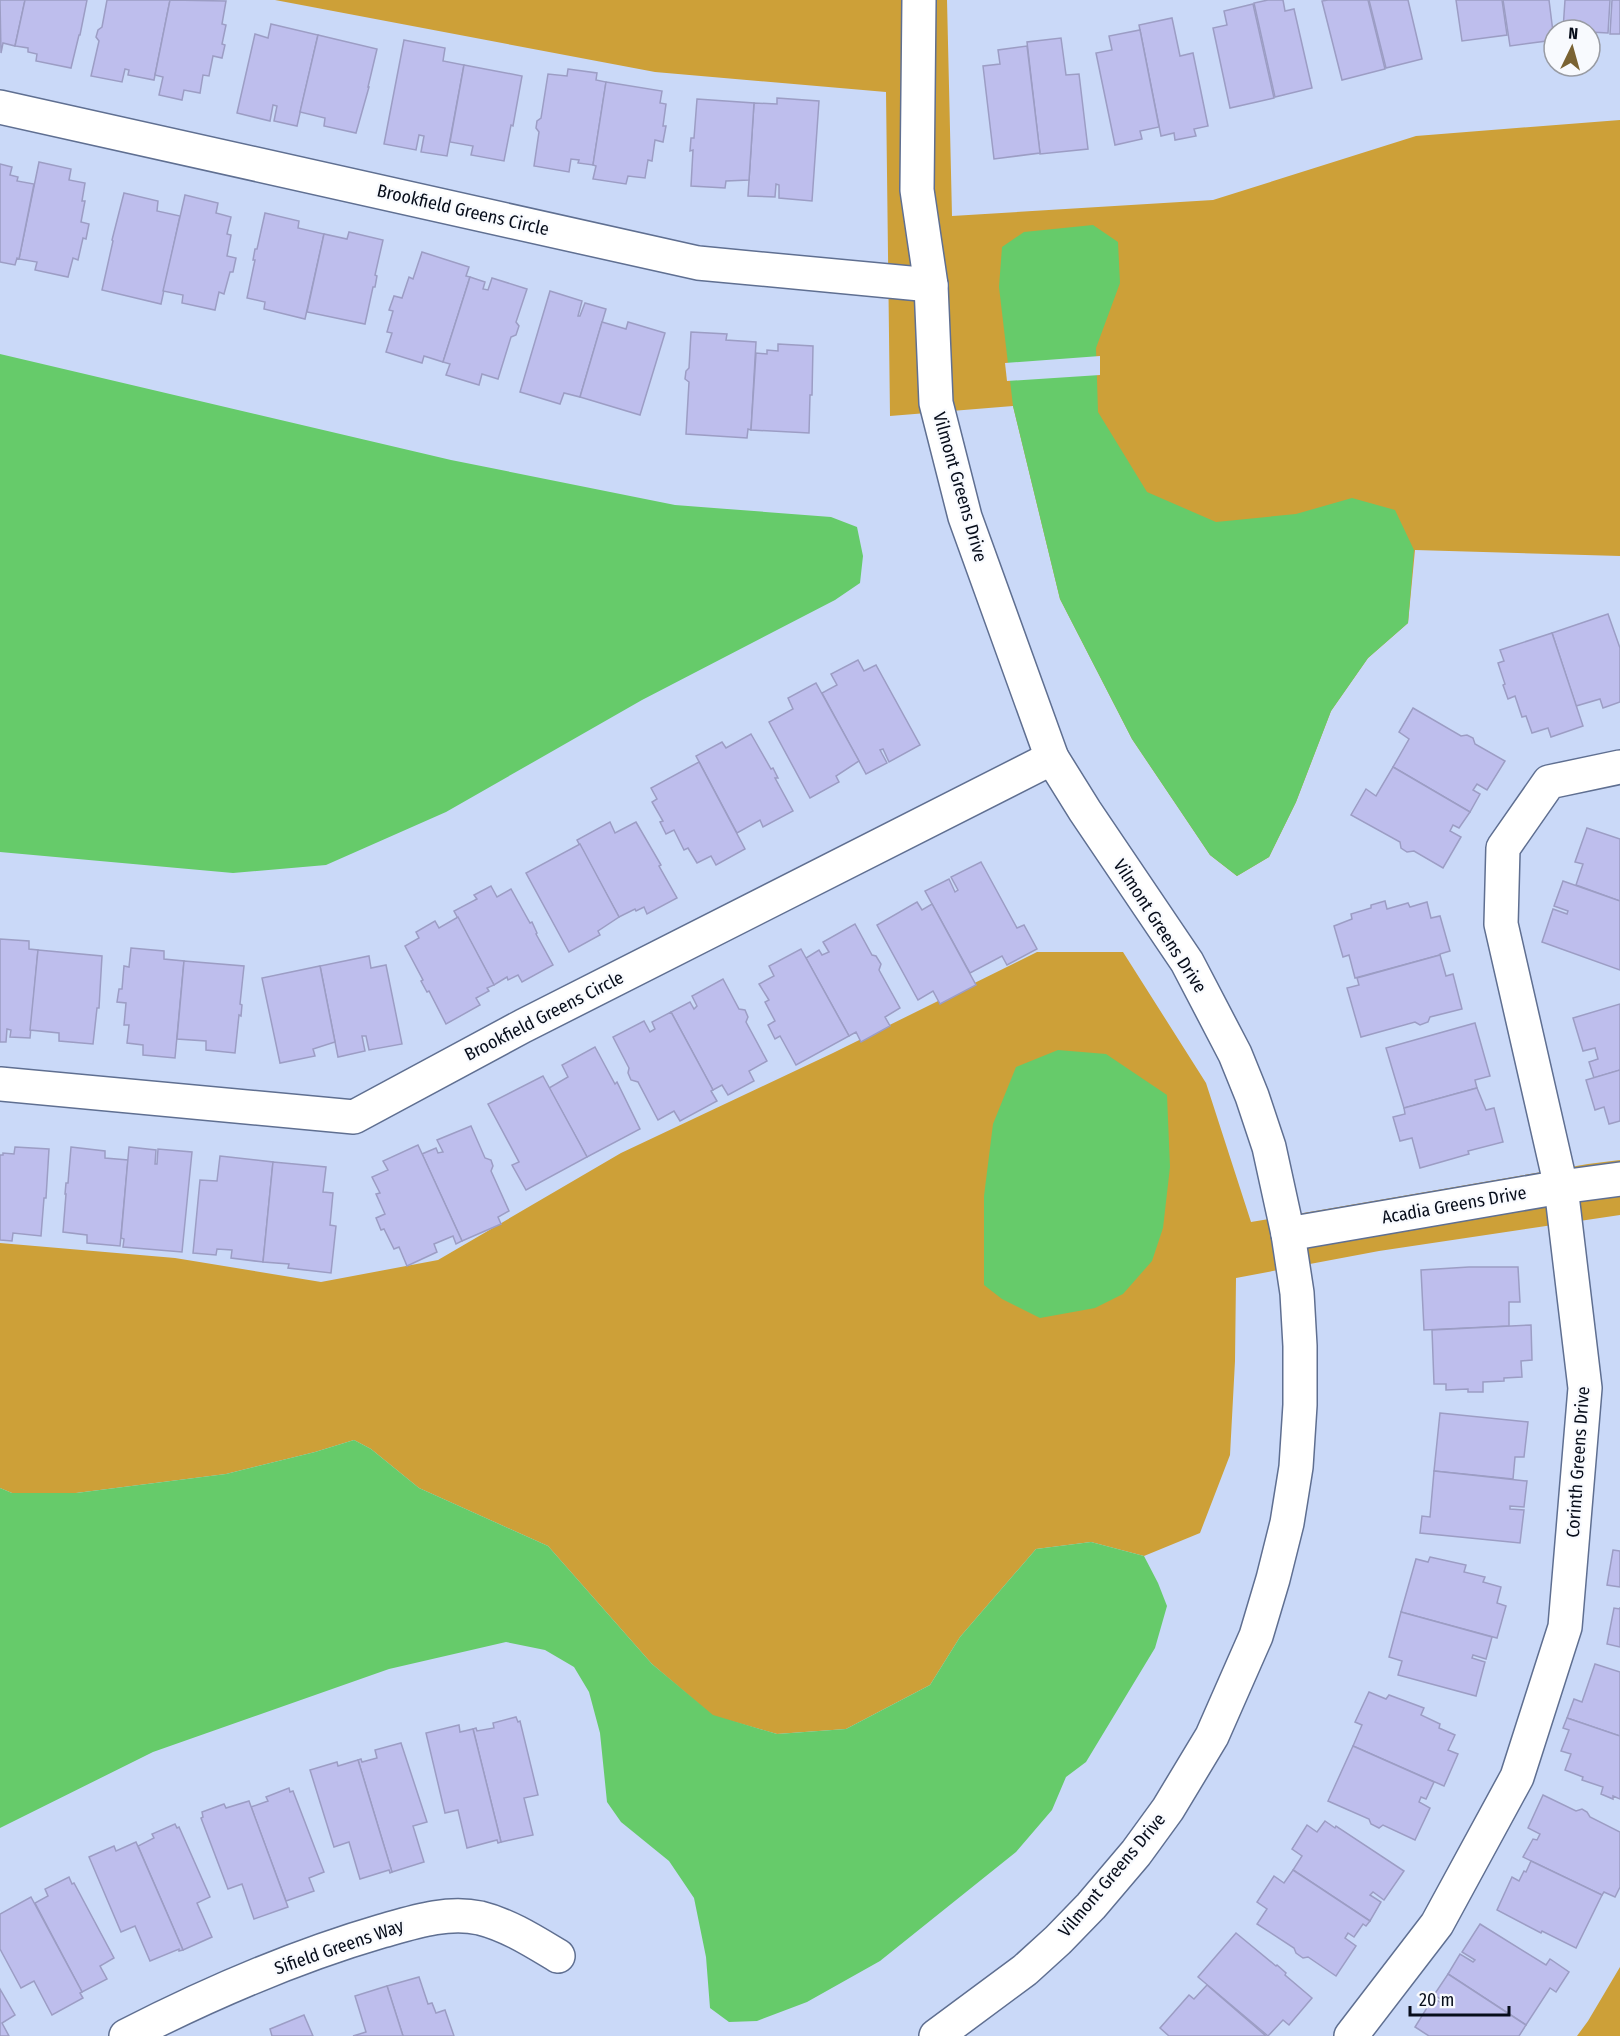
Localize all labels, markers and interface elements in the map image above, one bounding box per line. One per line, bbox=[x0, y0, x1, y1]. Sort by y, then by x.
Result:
north arrow bbox=[1542, 18, 1602, 78]
text: N bbox=[1568, 24, 1579, 43]
street label: Brookfield Greens Circle bbox=[375, 180, 551, 241]
street label: Vilmont Greens Drive bbox=[928, 410, 992, 565]
street label: Vilmont Greens Drive bbox=[1109, 855, 1211, 997]
street label: Brookfield Greens Circle bbox=[461, 966, 627, 1066]
street label: Acadia Greens Drive bbox=[1380, 1181, 1528, 1229]
street label: Corinth Greens Drive bbox=[1562, 1386, 1594, 1538]
street label: Vilmont Greens Drive bbox=[1054, 1809, 1170, 1941]
street label: Sifield Greens Way bbox=[272, 1915, 406, 1979]
scale bar bbox=[1410, 1979, 1509, 2017]
text: 20 m bbox=[1419, 1989, 1454, 2011]

